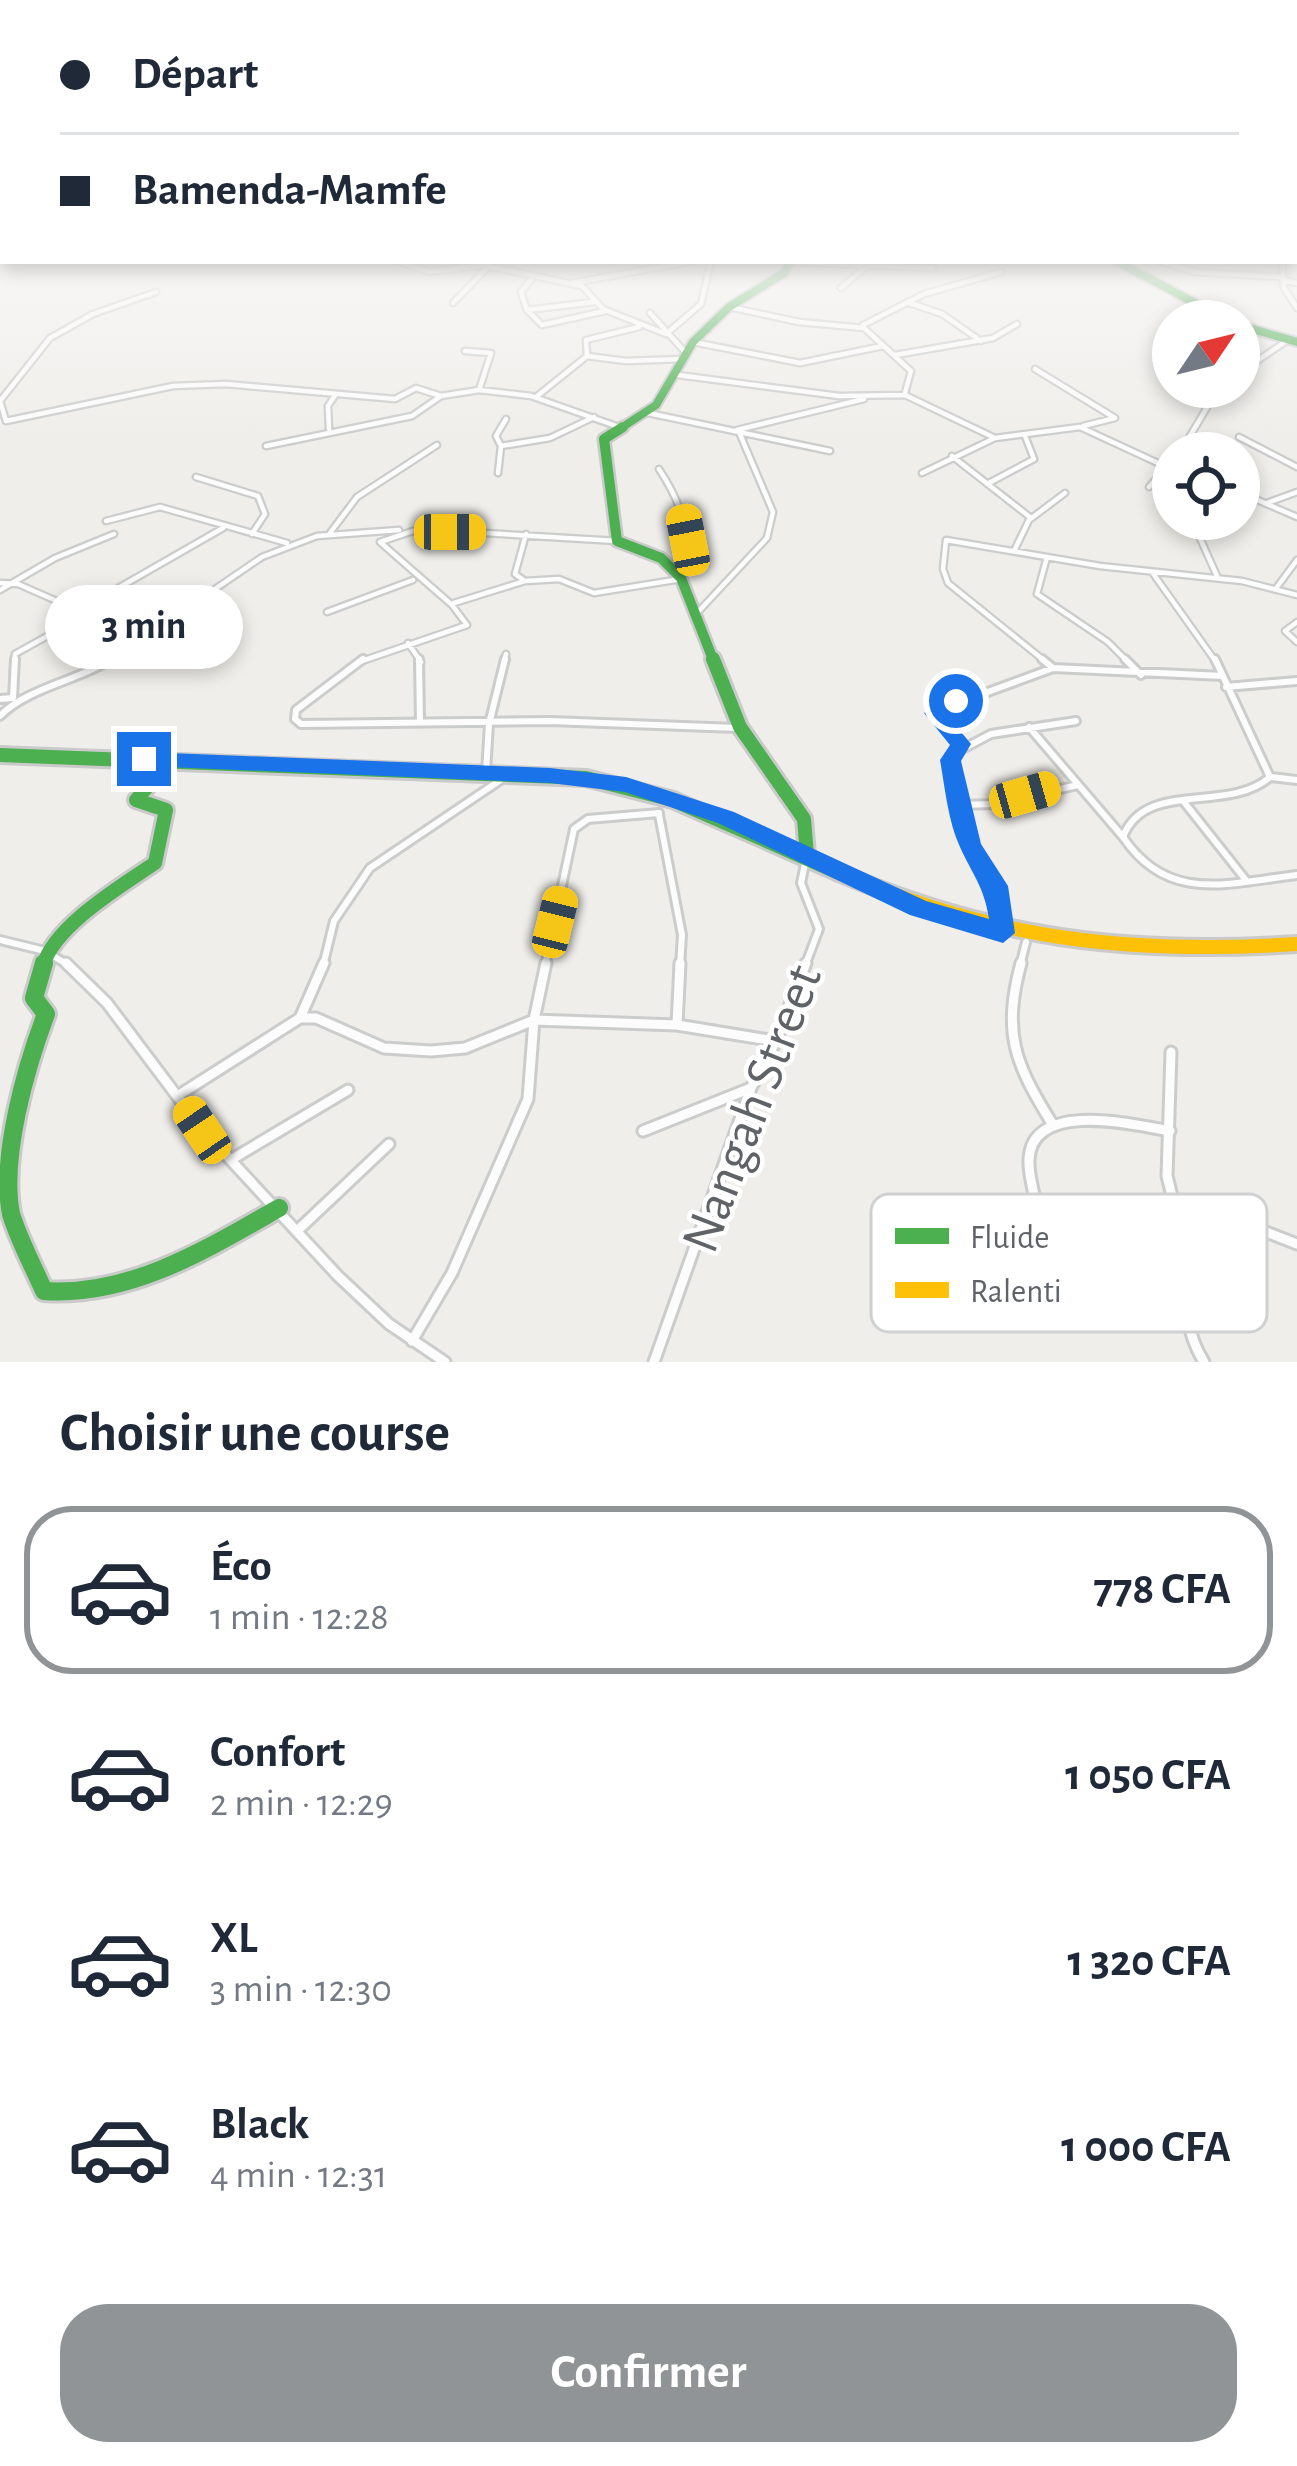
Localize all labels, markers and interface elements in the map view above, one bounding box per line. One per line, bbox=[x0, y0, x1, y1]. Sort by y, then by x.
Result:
text: Départ bbox=[132, 52, 258, 97]
text: Bamenda-Mamfe bbox=[132, 168, 447, 213]
north arrow bbox=[1152, 300, 1260, 408]
map controls bbox=[1152, 300, 1260, 540]
button: locate bbox=[1152, 432, 1260, 540]
car bbox=[663, 501, 713, 579]
car bbox=[414, 514, 486, 550]
callout: 3 min bbox=[45, 585, 243, 669]
text: 3 min bbox=[102, 607, 186, 646]
route start bbox=[929, 674, 983, 728]
route end bbox=[117, 732, 171, 786]
car bbox=[985, 768, 1065, 822]
car bbox=[529, 883, 581, 961]
street label: Nangah Street bbox=[673, 958, 832, 1260]
car bbox=[167, 1090, 237, 1170]
legend bbox=[871, 1194, 1267, 1332]
text: Fluide bbox=[970, 1222, 1050, 1255]
text: Ralenti bbox=[970, 1276, 1062, 1309]
text: Choisir une course bbox=[60, 1407, 450, 1461]
icon: car bbox=[66, 1536, 174, 1644]
text: Éco bbox=[210, 1544, 272, 1589]
text: 778 CFA bbox=[1093, 1567, 1231, 1612]
text: 1 min · 12:28 bbox=[210, 1598, 389, 1637]
icon: car bbox=[66, 1722, 174, 1830]
text: Confort bbox=[210, 1730, 345, 1775]
text: 1 050 CFA bbox=[1065, 1753, 1231, 1798]
text: 2 min · 12:29 bbox=[210, 1784, 393, 1823]
icon: car bbox=[66, 1908, 174, 2016]
text: XL bbox=[210, 1916, 258, 1961]
text: 1 320 CFA bbox=[1068, 1939, 1231, 1984]
text: 3 min · 12:30 bbox=[210, 1970, 392, 2009]
icon: car bbox=[66, 2094, 174, 2202]
text: Black bbox=[210, 2102, 309, 2147]
text: 1 000 CFA bbox=[1061, 2125, 1231, 2170]
text: 4 min · 12:31 bbox=[210, 2156, 387, 2195]
button: Confirmer bbox=[60, 2304, 1237, 2442]

